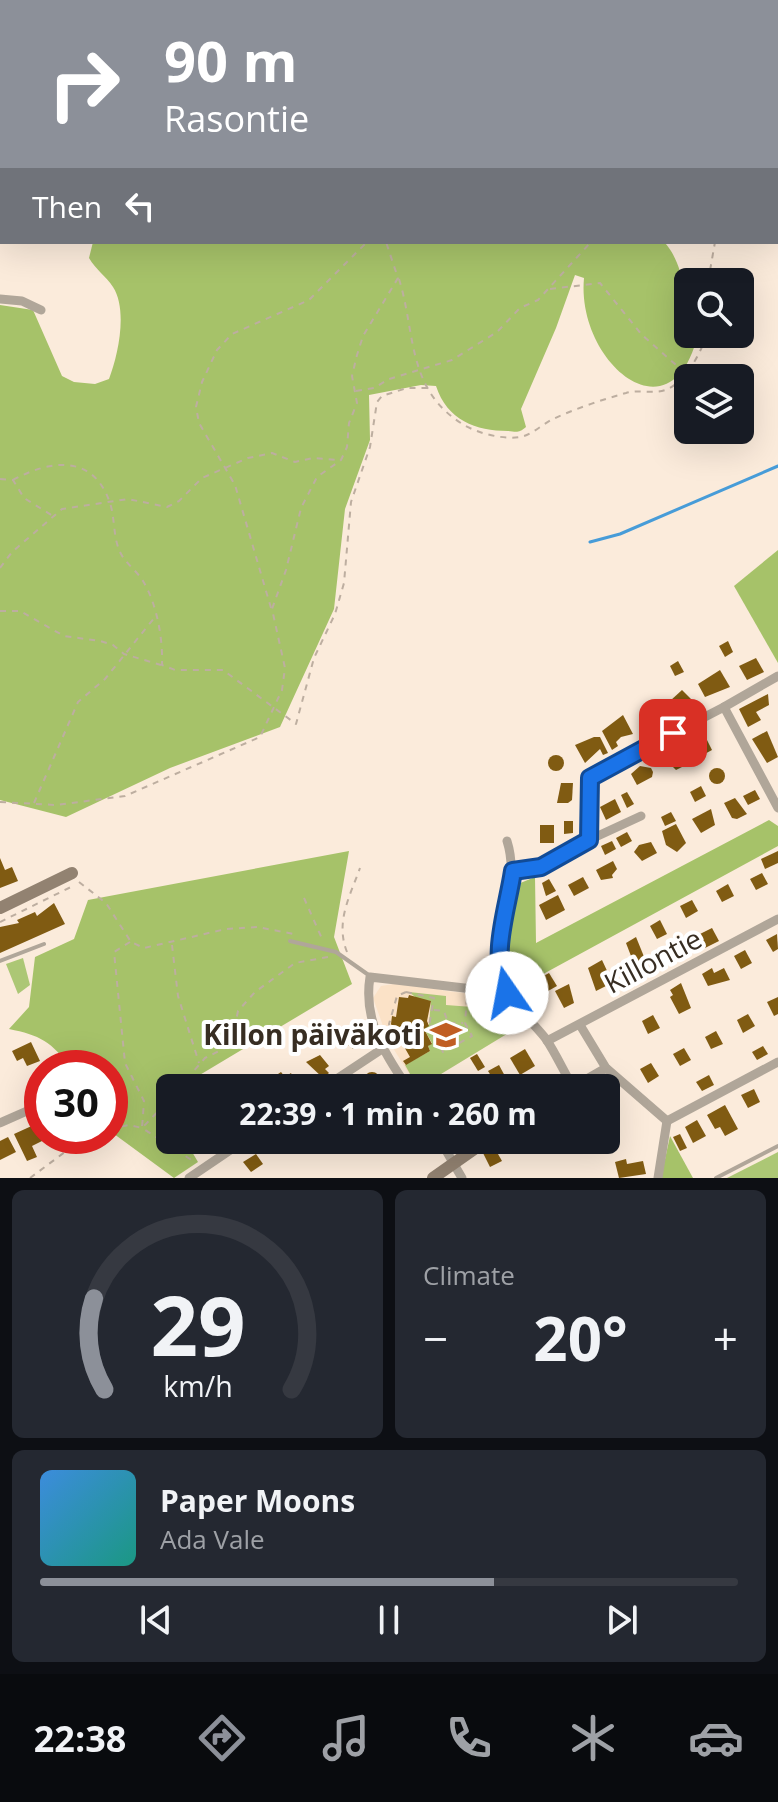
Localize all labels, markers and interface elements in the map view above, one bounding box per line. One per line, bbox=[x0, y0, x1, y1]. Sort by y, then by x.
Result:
text: 90 m bbox=[164, 22, 298, 98]
icon: right bbox=[32, 32, 136, 136]
text: Rasontie bbox=[164, 94, 309, 143]
icon: left bbox=[118, 184, 162, 228]
text: Then bbox=[32, 186, 102, 227]
map controls bbox=[674, 268, 754, 444]
button: search bbox=[674, 268, 754, 348]
button: layers bbox=[674, 364, 754, 444]
pin bbox=[639, 699, 707, 767]
icon: arrive bbox=[651, 711, 695, 755]
street label: Killontie bbox=[597, 919, 708, 1002]
position arrow bbox=[465, 951, 549, 1035]
place label: Killon päiväkoti bbox=[203, 1015, 422, 1053]
school or university icon: Killon päiväkoti bbox=[429, 1018, 463, 1052]
speed limit sign: 30 bbox=[24, 1050, 128, 1154]
text: 22:39 · 1 min · 260 m bbox=[239, 1093, 537, 1134]
text: Climate bbox=[423, 1257, 515, 1293]
text: 29 bbox=[150, 1267, 245, 1380]
text: 20° bbox=[533, 1297, 628, 1379]
text: − bbox=[423, 1308, 448, 1368]
text: + bbox=[713, 1308, 738, 1368]
text: km/h bbox=[163, 1366, 232, 1405]
text: Paper Moons bbox=[160, 1480, 355, 1521]
text: Ada Vale bbox=[160, 1521, 265, 1557]
icon: previous bbox=[134, 1598, 178, 1642]
icon: pause bbox=[367, 1598, 411, 1642]
icon: next bbox=[600, 1598, 644, 1642]
icon: directions bbox=[194, 1710, 250, 1766]
icon: music bbox=[318, 1710, 374, 1766]
icon: phone bbox=[441, 1710, 497, 1766]
icon: climate bbox=[565, 1710, 621, 1766]
icon: car bbox=[688, 1710, 744, 1766]
text: 22:38 bbox=[34, 1714, 126, 1763]

